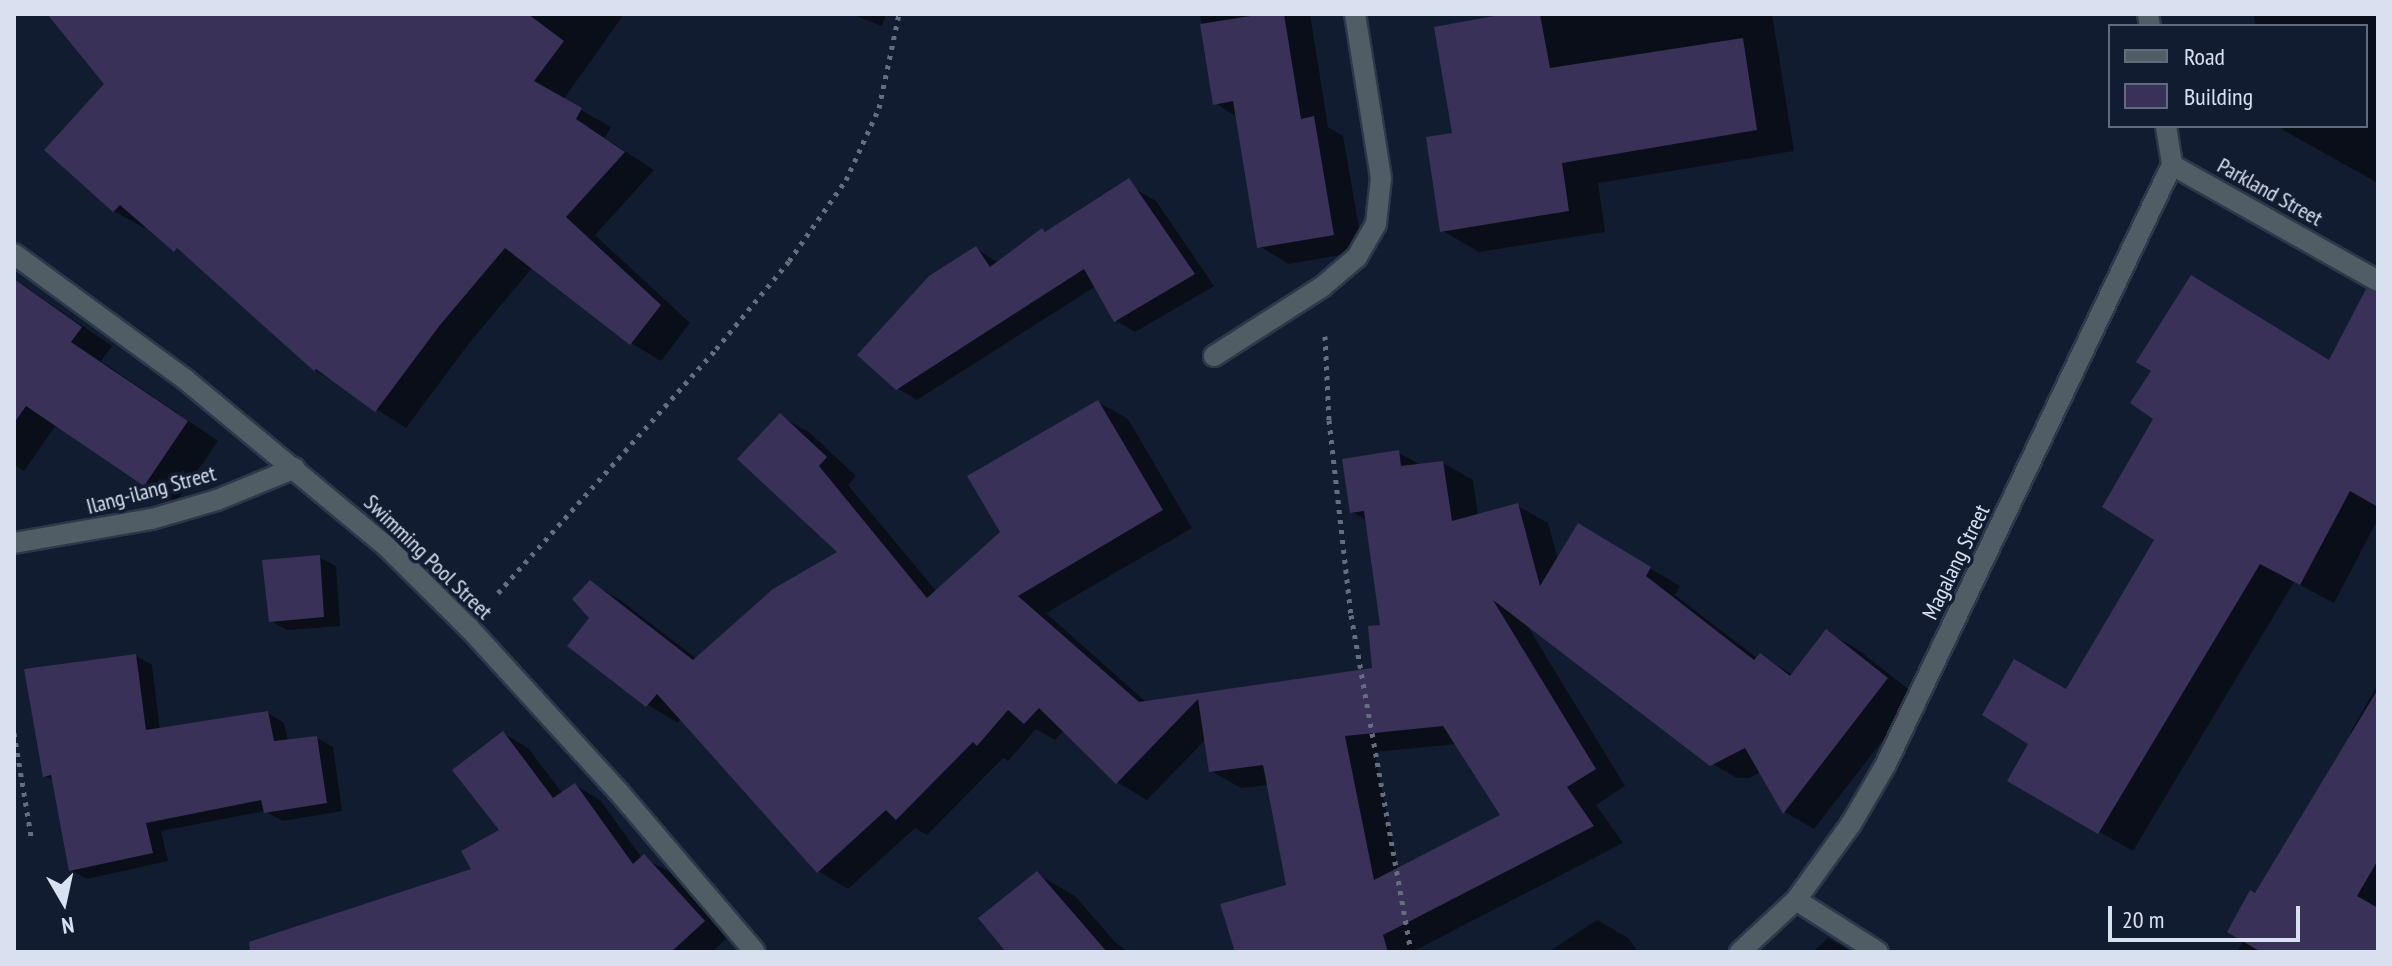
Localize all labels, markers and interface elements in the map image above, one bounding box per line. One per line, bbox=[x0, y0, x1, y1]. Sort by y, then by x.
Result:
legend bbox=[2108, 24, 2368, 128]
text: Road bbox=[2184, 41, 2225, 72]
text: Building bbox=[2184, 81, 2253, 112]
street label: Parkland Street bbox=[2213, 152, 2327, 232]
street label: Ilang-ilang Street bbox=[84, 460, 218, 520]
street label: Swimming Pool Street bbox=[358, 489, 498, 625]
street label: Magalang Street bbox=[1917, 500, 1995, 624]
north arrow bbox=[24, 862, 104, 942]
scale bar bbox=[2112, 890, 2304, 940]
text: 20 m bbox=[2122, 904, 2164, 935]
text: N bbox=[60, 911, 76, 940]

